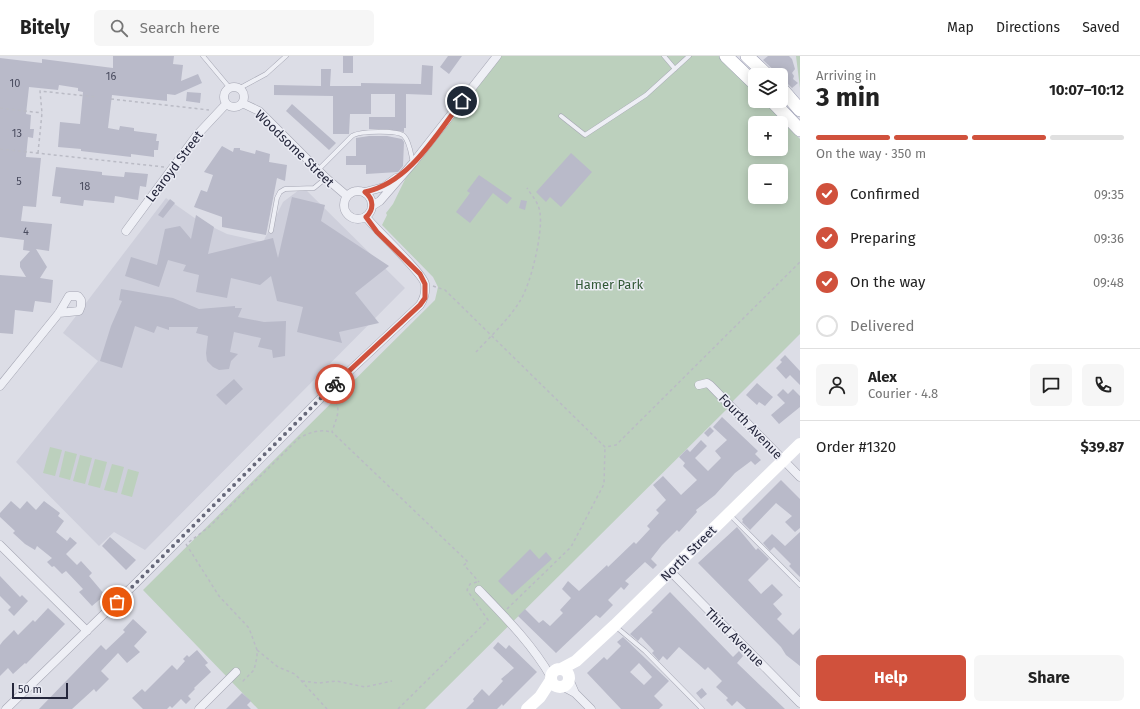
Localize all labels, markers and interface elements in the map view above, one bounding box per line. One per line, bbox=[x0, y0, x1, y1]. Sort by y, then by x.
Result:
search box bbox=[94, 10, 374, 46]
text: Bitely bbox=[20, 16, 70, 39]
icon: search bbox=[108, 17, 130, 39]
text: Search here bbox=[140, 19, 220, 37]
text: Map bbox=[947, 19, 974, 36]
text: Directions bbox=[996, 19, 1060, 36]
text: Saved bbox=[1082, 19, 1120, 36]
map controls bbox=[748, 68, 788, 204]
button: layers bbox=[748, 68, 788, 108]
text: Arriving in bbox=[816, 68, 876, 83]
house number: 16 bbox=[106, 70, 116, 83]
house number: 10 bbox=[10, 77, 20, 90]
text: 10:07–10:12 bbox=[1049, 81, 1124, 99]
text: 3 min bbox=[816, 82, 880, 113]
pin bbox=[445, 84, 479, 118]
icon: home bbox=[451, 90, 473, 112]
street label: Woodsome Street bbox=[252, 107, 338, 190]
button: + bbox=[748, 116, 788, 156]
house number: 13 bbox=[12, 127, 22, 140]
street label: Learoyd Street bbox=[143, 128, 206, 205]
text: On the way · 350 m bbox=[816, 146, 926, 161]
button: − bbox=[748, 164, 788, 204]
house number: 5 bbox=[16, 175, 22, 188]
house number: 18 bbox=[80, 180, 90, 193]
icon: check bbox=[816, 183, 838, 205]
text: Confirmed bbox=[850, 185, 920, 203]
text: 09:35 bbox=[1094, 187, 1124, 202]
house number: 4 bbox=[23, 225, 29, 238]
icon: check bbox=[816, 227, 838, 249]
text: Preparing bbox=[850, 229, 915, 247]
text: 09:36 bbox=[1093, 231, 1124, 246]
icon: check bbox=[816, 271, 838, 293]
text: On the way bbox=[850, 273, 925, 291]
text: 09:48 bbox=[1093, 275, 1124, 290]
park label: Hamer Park bbox=[575, 277, 643, 292]
text: Delivered bbox=[850, 317, 914, 335]
courier bbox=[315, 364, 355, 404]
button: person bbox=[816, 364, 858, 406]
button: chat bbox=[1030, 364, 1072, 406]
button: phone bbox=[1082, 364, 1124, 406]
text: Alex bbox=[868, 368, 897, 386]
icon: bike bbox=[324, 373, 346, 395]
text: Courier · 4.8 bbox=[868, 386, 938, 401]
street label: Fourth Avenue bbox=[716, 391, 786, 462]
text: Order #1320 bbox=[816, 438, 896, 456]
text: $39.87 bbox=[1081, 438, 1124, 456]
street label: North Street bbox=[657, 522, 720, 584]
pin bbox=[100, 585, 134, 619]
icon: bag bbox=[106, 591, 128, 613]
street label: Third Avenue bbox=[702, 605, 767, 670]
button: Help bbox=[816, 655, 966, 701]
button: Share bbox=[974, 655, 1124, 701]
scale bar bbox=[12, 681, 68, 700]
text: 50 m bbox=[18, 683, 42, 696]

